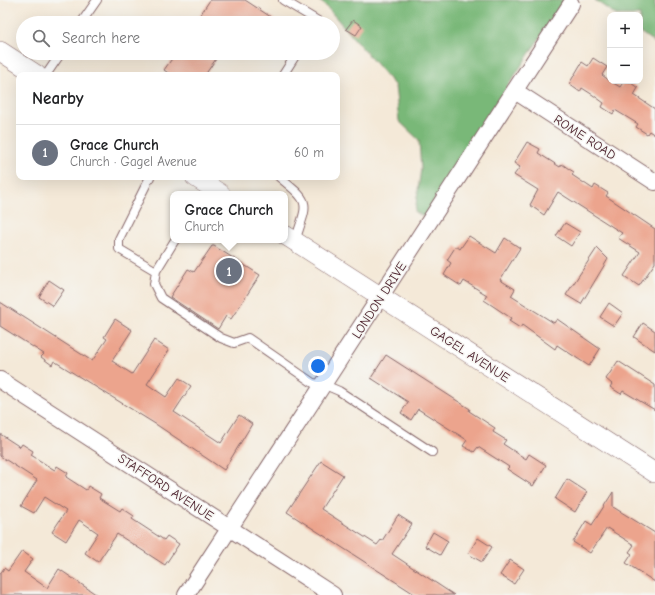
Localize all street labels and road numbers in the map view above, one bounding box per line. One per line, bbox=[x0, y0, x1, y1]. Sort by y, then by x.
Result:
street label: ROME ROAD bbox=[551, 111, 619, 163]
street label: LONDON DRIVE bbox=[349, 259, 409, 341]
street label: GAGEL AVENUE bbox=[427, 323, 513, 385]
street label: STAFFORD AVENUE bbox=[115, 451, 217, 524]

